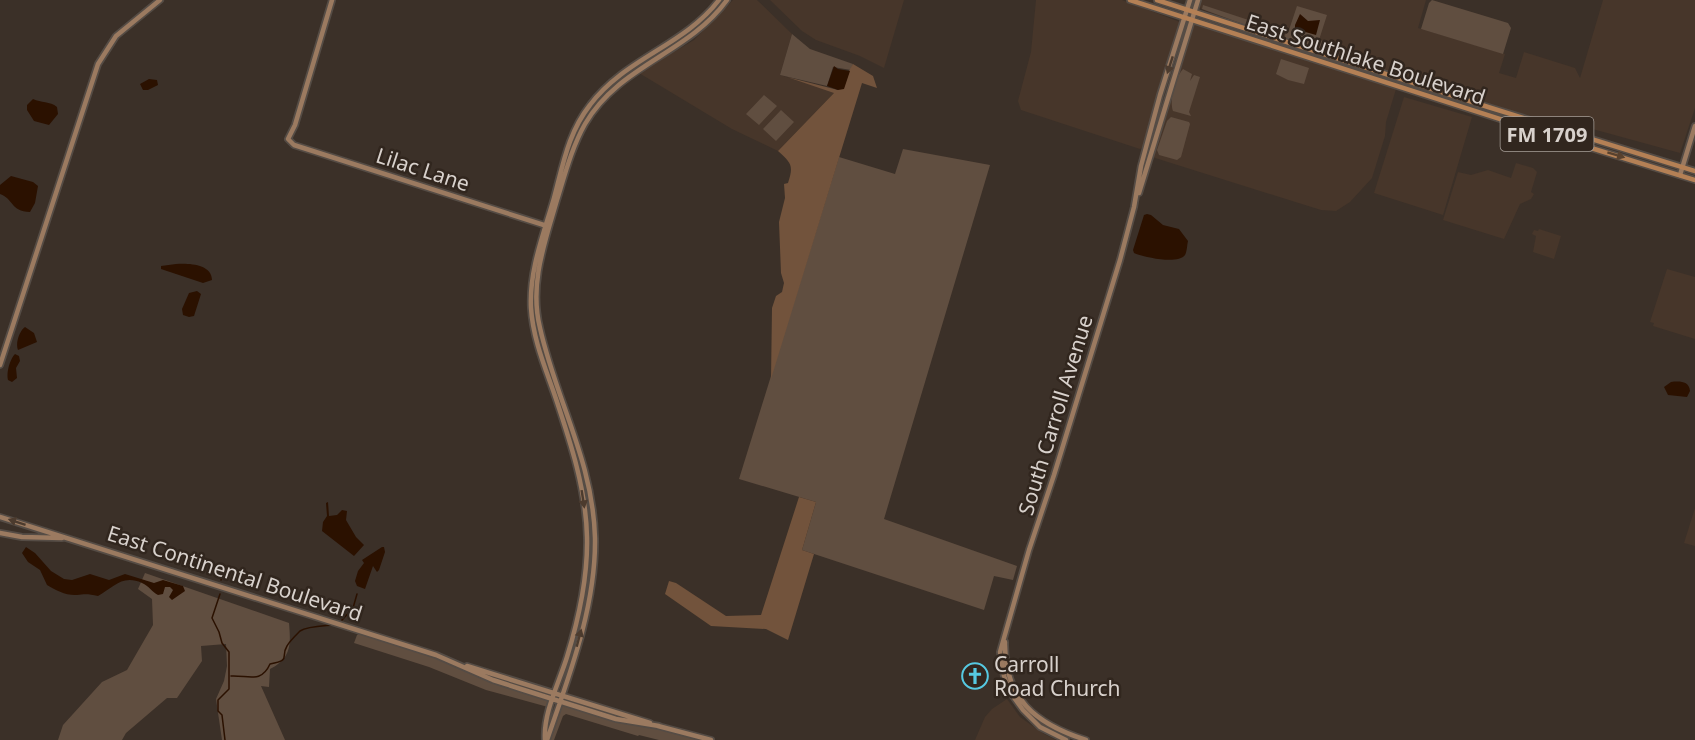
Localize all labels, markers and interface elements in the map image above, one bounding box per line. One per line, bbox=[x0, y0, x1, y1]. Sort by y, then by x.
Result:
street label: East Southlake Boulevard bbox=[1243, 7, 1489, 111]
one-way arrow bbox=[1164, 57, 1174, 75]
road number: FM 1709 bbox=[1500, 117, 1594, 151]
street label: Lilac Lane bbox=[373, 141, 473, 197]
one-way arrow bbox=[1607, 151, 1625, 160]
street label: South Carroll Avenue bbox=[1011, 311, 1099, 519]
one-way arrow bbox=[579, 489, 588, 508]
one-way arrow bbox=[8, 517, 26, 526]
street label: East Continental Boulevard bbox=[104, 519, 366, 627]
one-way arrow bbox=[575, 629, 584, 647]
place label: Carroll Road Church bbox=[994, 650, 1120, 702]
church icon: Carroll Road Church bbox=[960, 661, 990, 691]

